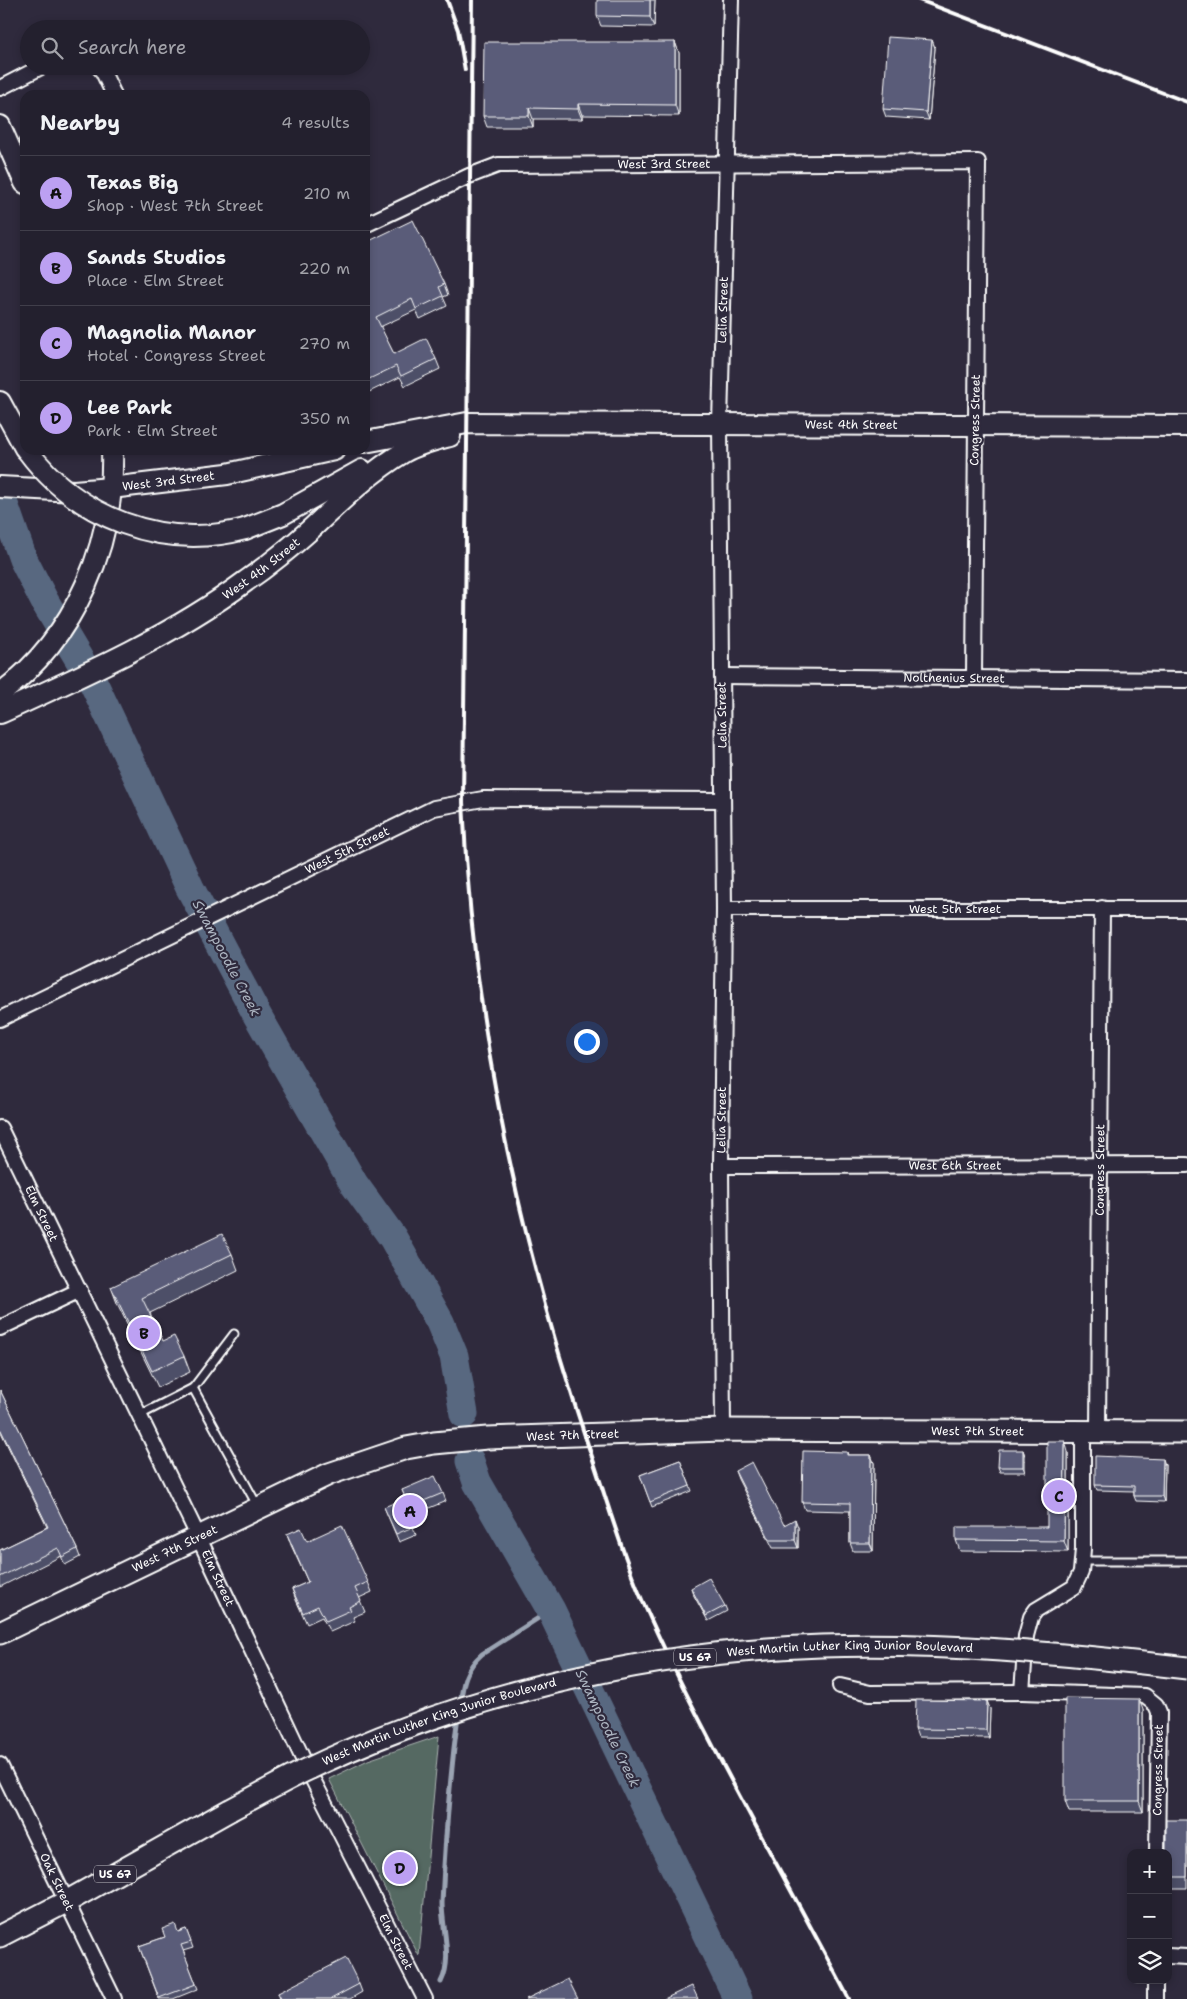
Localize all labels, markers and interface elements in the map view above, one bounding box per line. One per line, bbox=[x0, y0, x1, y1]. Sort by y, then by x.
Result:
search box bbox=[20, 20, 370, 75]
icon: search bbox=[38, 34, 66, 62]
text: Search here bbox=[78, 35, 187, 60]
text: Nearby bbox=[40, 109, 120, 137]
text: 4 results bbox=[281, 112, 350, 133]
street label: West 3rd Street bbox=[617, 156, 711, 172]
text: Texas Big bbox=[87, 170, 178, 195]
text: A bbox=[50, 183, 62, 204]
text: 210 m bbox=[303, 183, 350, 204]
text: Shop · West 7th Street bbox=[87, 195, 264, 216]
text: Sands Studios bbox=[87, 245, 226, 270]
text: B bbox=[51, 258, 61, 279]
text: 220 m bbox=[298, 258, 350, 279]
text: Place · Elm Street bbox=[87, 270, 224, 291]
street label: Lelia Street bbox=[714, 277, 732, 344]
text: Magnolia Manor bbox=[87, 320, 256, 345]
text: C bbox=[51, 333, 61, 354]
text: 270 m bbox=[299, 333, 350, 354]
text: Hotel · Congress Street bbox=[87, 345, 266, 366]
street label: Congress Street bbox=[966, 374, 984, 466]
text: Lee Park bbox=[87, 395, 172, 420]
text: D bbox=[50, 408, 62, 429]
text: 350 m bbox=[299, 408, 350, 429]
street label: West 4th Street bbox=[805, 416, 898, 433]
text: Park · Elm Street bbox=[87, 420, 218, 441]
street label: West 3rd Street bbox=[121, 468, 216, 495]
street label: West 4th Street bbox=[219, 534, 303, 603]
street label: Nolthenius Street bbox=[903, 670, 1005, 686]
street label: Lelia Street bbox=[713, 682, 731, 748]
street label: West 5th Street bbox=[302, 823, 392, 878]
water label: Swampoodle Creek bbox=[189, 897, 265, 1019]
street label: West 5th Street bbox=[909, 901, 1001, 917]
your location bbox=[574, 1029, 600, 1055]
street label: Lelia Street bbox=[713, 1087, 730, 1153]
street label: Congress Street bbox=[1092, 1124, 1108, 1216]
street label: West 6th Street bbox=[909, 1157, 1001, 1174]
street label: Elm Street bbox=[21, 1183, 62, 1244]
pin: B bbox=[128, 1314, 160, 1352]
street label: West 7th Street bbox=[931, 1423, 1024, 1439]
street label: West 7th Street bbox=[526, 1426, 619, 1445]
pin: C bbox=[1043, 1477, 1075, 1515]
pin: A bbox=[394, 1492, 426, 1530]
street label: West 7th Street bbox=[129, 1521, 220, 1576]
street label: Elm Street bbox=[198, 1547, 238, 1609]
street label: West Martin Luther King Junior Boulevard bbox=[726, 1637, 974, 1661]
road number: US 67 bbox=[674, 1648, 716, 1665]
water label: Swampoodle Creek bbox=[572, 1666, 644, 1790]
street label: West Martin Luther King Junior Boulevard bbox=[320, 1674, 558, 1769]
street label: Congress Street bbox=[1149, 1724, 1167, 1816]
pin: D bbox=[384, 1849, 416, 1887]
map controls bbox=[1127, 1849, 1172, 1984]
button: + bbox=[1127, 1849, 1172, 1894]
street label: Oak Street bbox=[36, 1850, 78, 1913]
road number: US 67 bbox=[94, 1866, 136, 1882]
button: − bbox=[1127, 1894, 1172, 1939]
street label: Elm Street bbox=[375, 1911, 417, 1972]
button: layers bbox=[1127, 1939, 1172, 1984]

